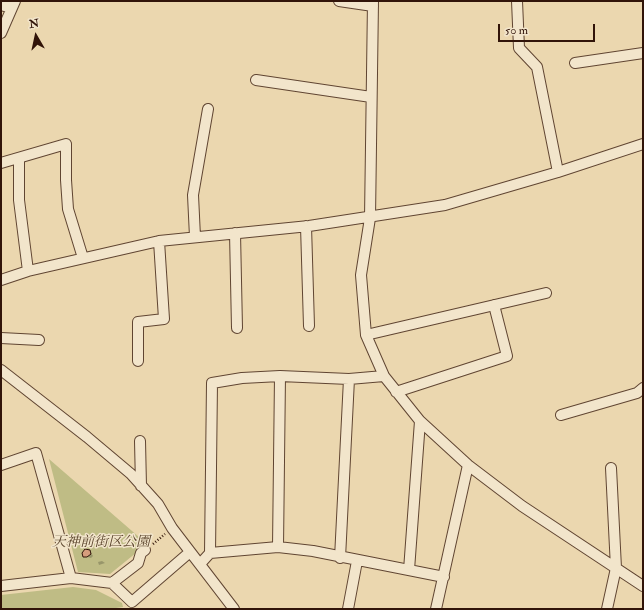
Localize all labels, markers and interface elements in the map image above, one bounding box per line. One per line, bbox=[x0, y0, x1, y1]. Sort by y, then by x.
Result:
north arrow bbox=[16, 16, 56, 56]
text: N bbox=[28, 16, 40, 31]
scale bar bbox=[500, 16, 597, 42]
text: 50 m bbox=[505, 23, 528, 38]
park label: 天神前街区公園 bbox=[52, 535, 150, 551]

